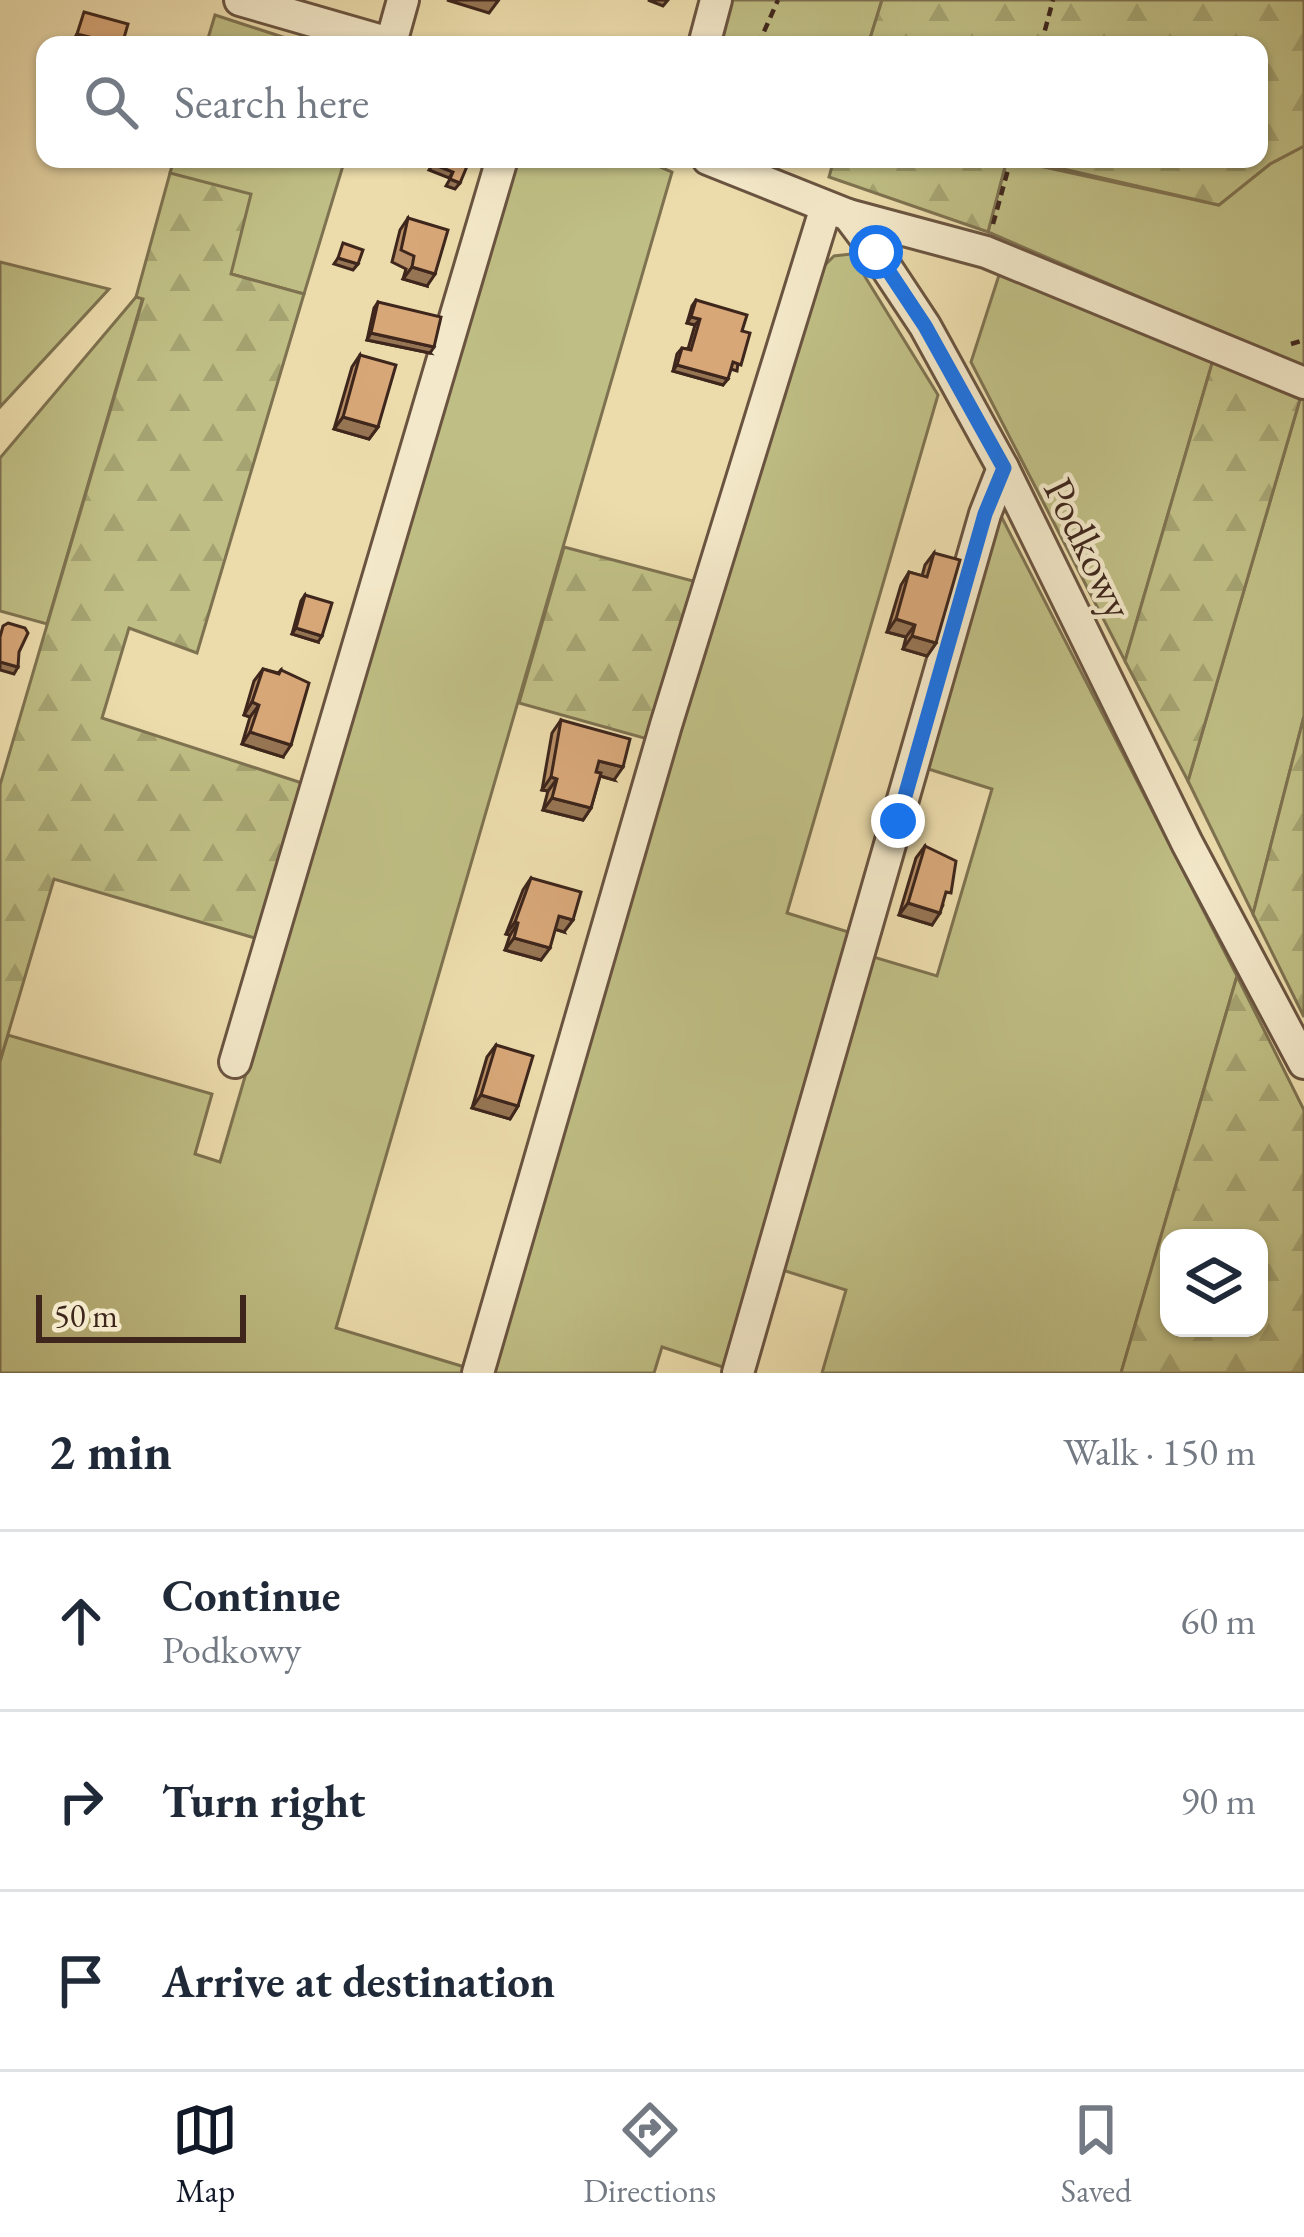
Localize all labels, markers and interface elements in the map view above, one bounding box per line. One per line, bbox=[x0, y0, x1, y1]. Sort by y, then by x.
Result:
search box bbox=[36, 36, 1268, 168]
icon: search bbox=[78, 69, 144, 135]
text: Search here bbox=[174, 73, 369, 131]
route start bbox=[849, 225, 903, 279]
street label: Podkowy bbox=[1031, 468, 1147, 628]
route end bbox=[871, 794, 925, 848]
map controls bbox=[1160, 1229, 1268, 1337]
button: layers bbox=[1160, 1229, 1268, 1337]
scale bar bbox=[36, 1289, 246, 1342]
text: 50 m bbox=[54, 1294, 118, 1337]
text: 2 min bbox=[48, 1418, 172, 1484]
text: Walk · 150 m bbox=[1063, 1426, 1256, 1477]
text: Continue bbox=[162, 1566, 340, 1624]
icon: ahead bbox=[48, 1588, 114, 1654]
text: 60 m bbox=[1180, 1595, 1256, 1646]
text: Podkowy bbox=[162, 1624, 301, 1675]
icon: right bbox=[48, 1768, 114, 1834]
text: Turn right bbox=[162, 1772, 365, 1830]
text: 90 m bbox=[1180, 1775, 1256, 1826]
icon: arrive bbox=[48, 1948, 114, 2014]
text: Arrive at destination bbox=[162, 1952, 555, 2010]
tab: Map bbox=[172, 2097, 238, 2212]
tab: Directions bbox=[583, 2097, 716, 2212]
tab: Saved bbox=[1061, 2097, 1132, 2212]

